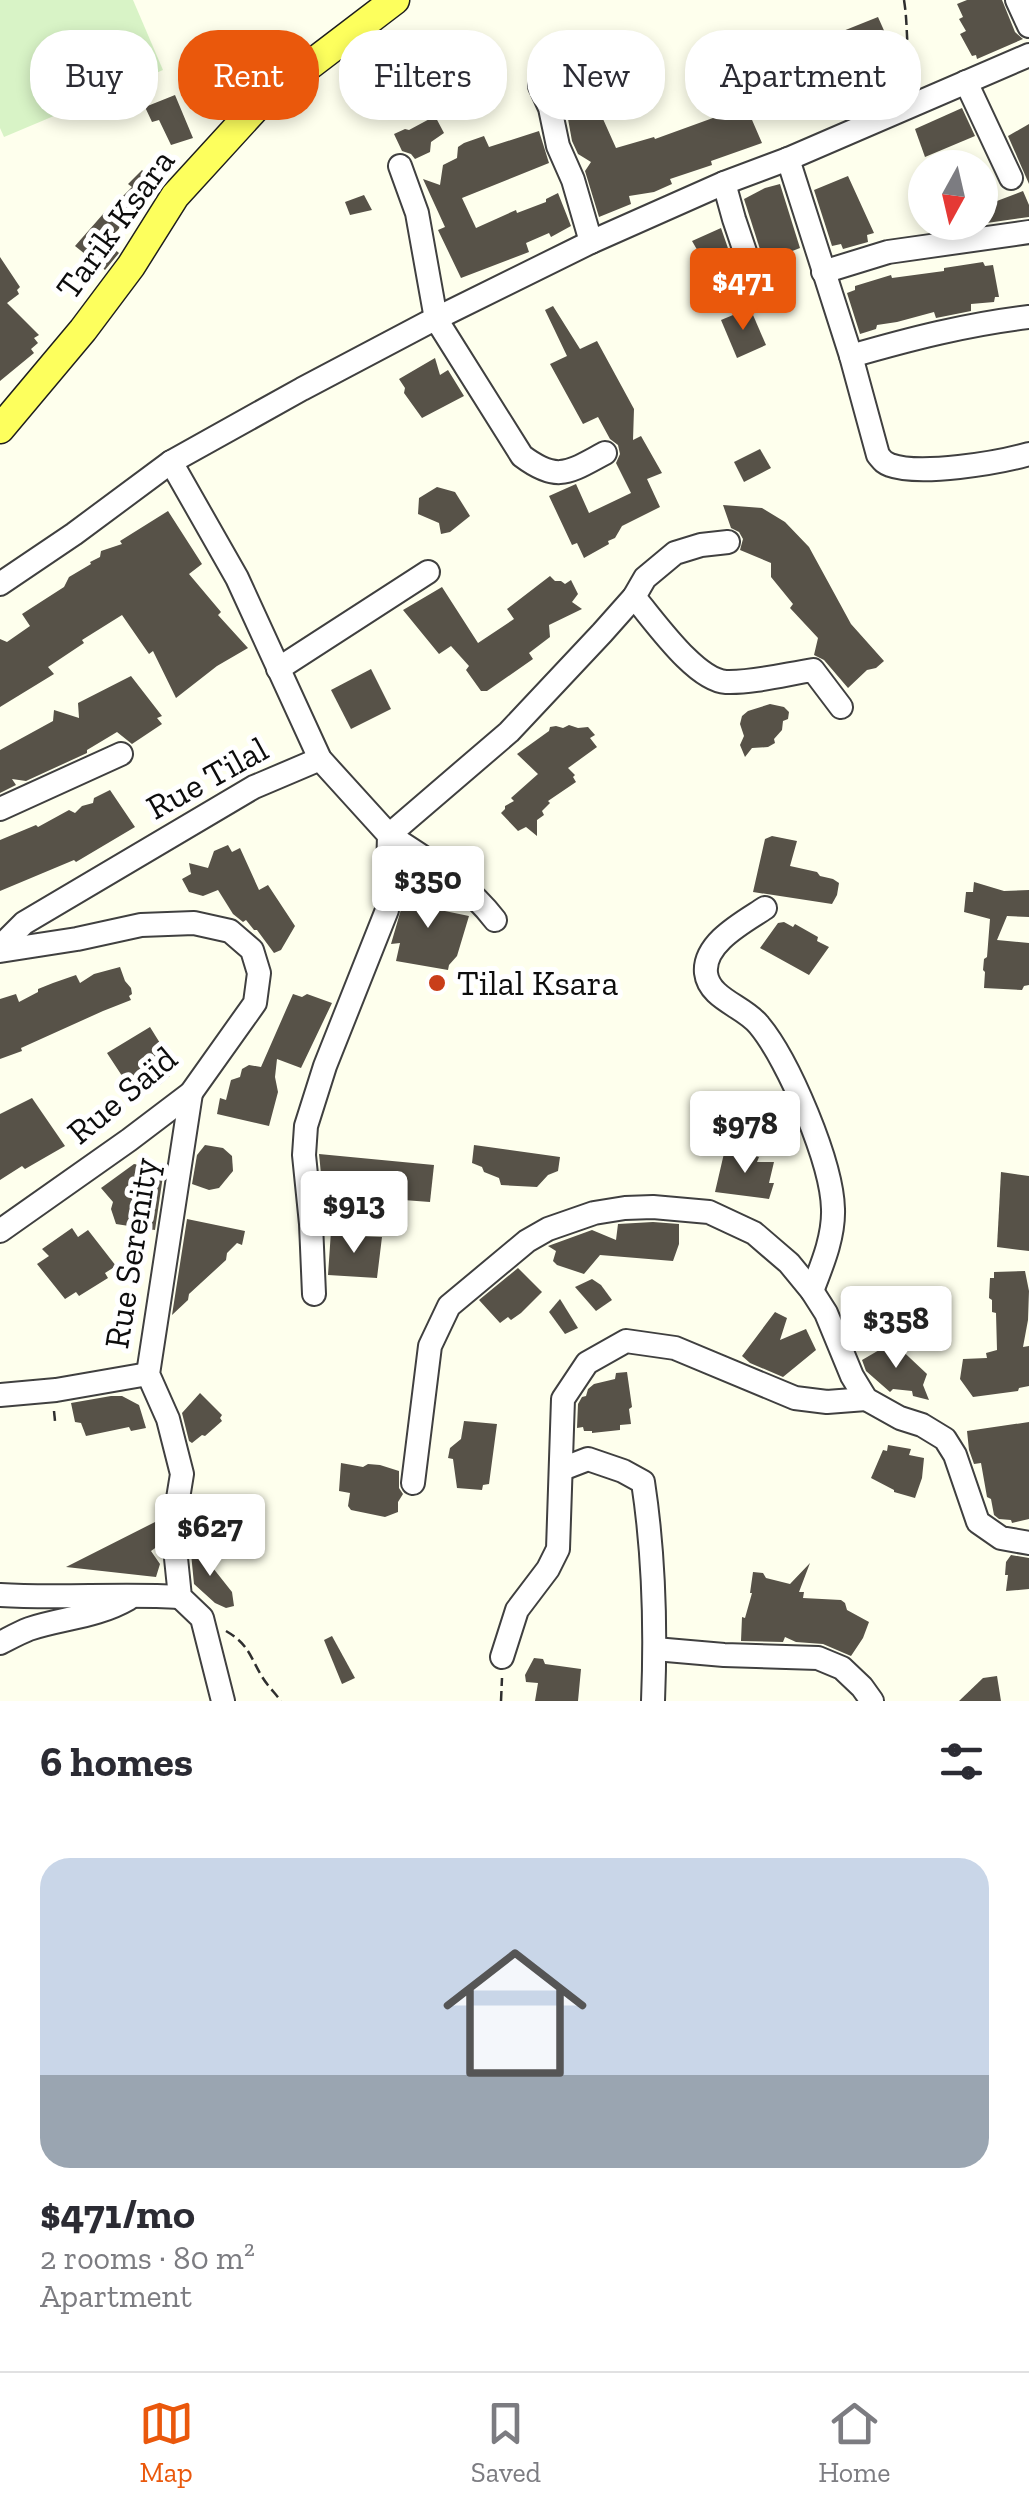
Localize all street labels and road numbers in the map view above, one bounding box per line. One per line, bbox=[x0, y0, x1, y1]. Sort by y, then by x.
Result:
street label: Tarik Ksara bbox=[47, 141, 183, 307]
street label: Rue Tilal bbox=[139, 728, 275, 828]
street label: Rue Saïd bbox=[59, 1037, 185, 1153]
street label: Rue Serenity bbox=[95, 1154, 167, 1351]

